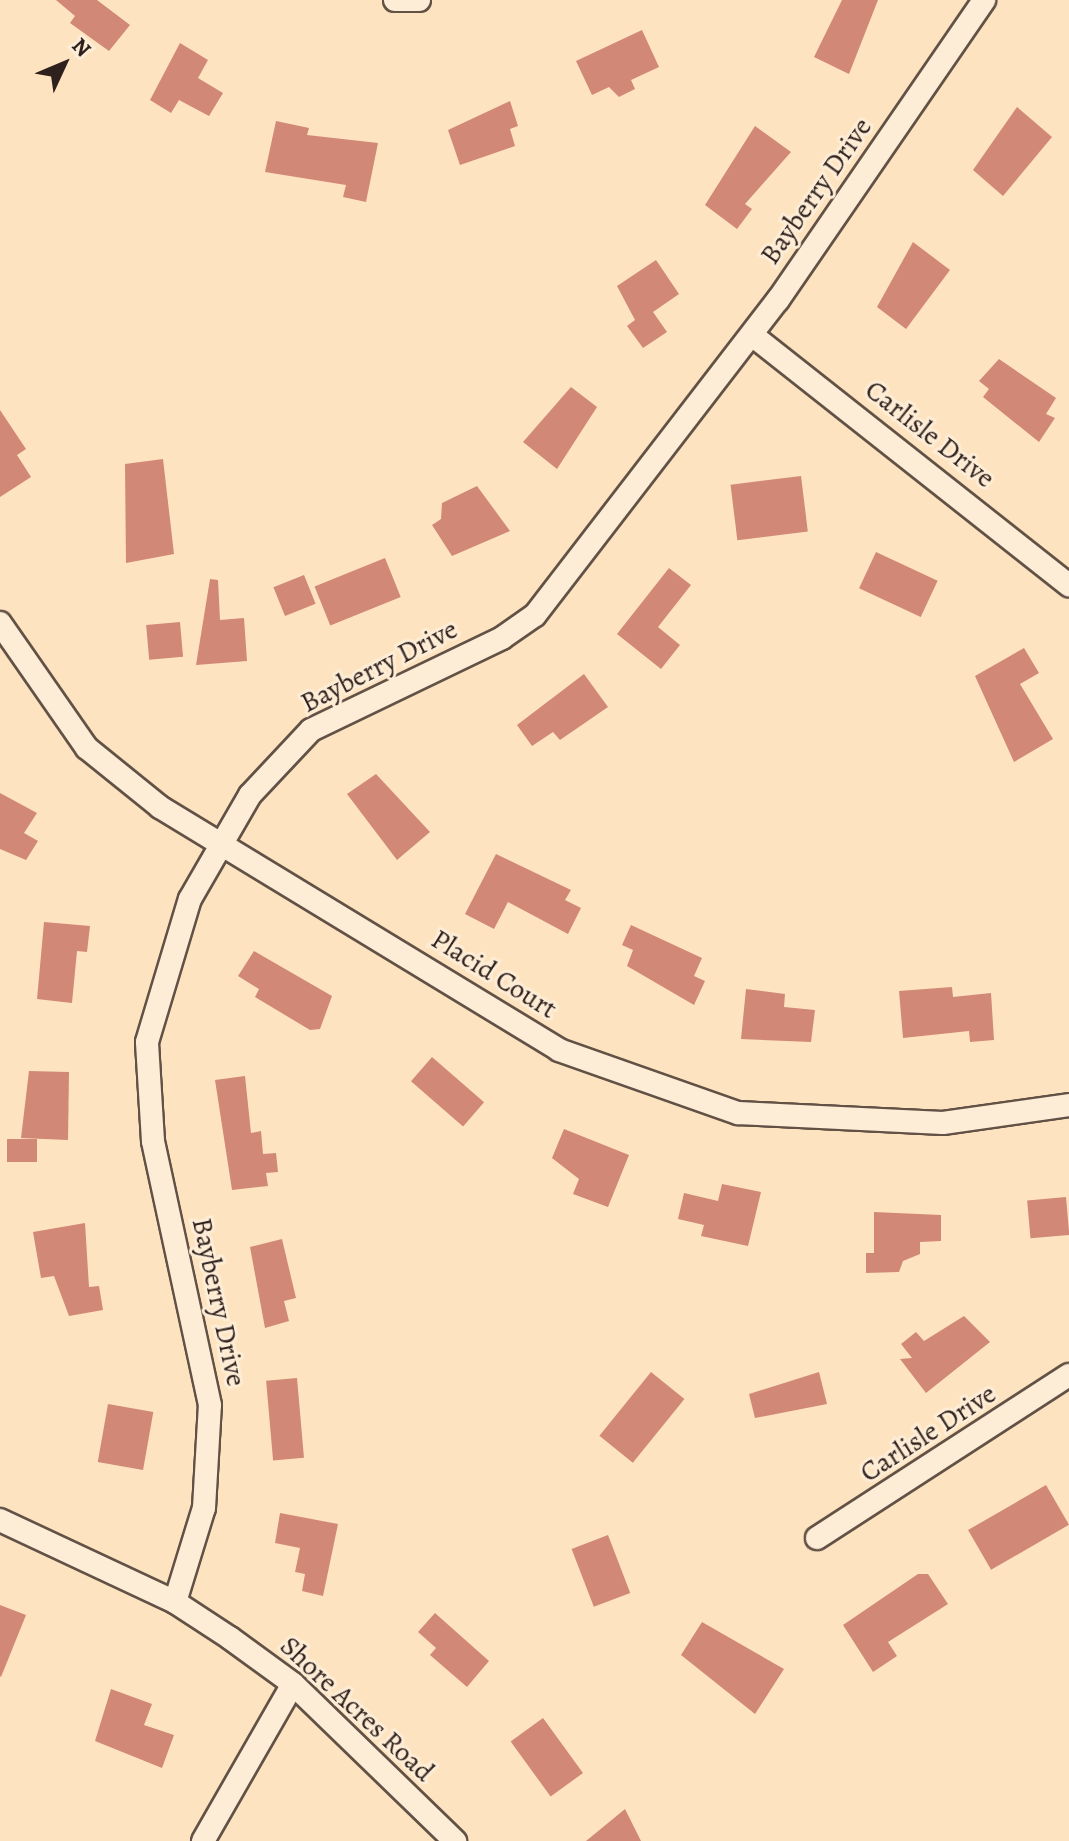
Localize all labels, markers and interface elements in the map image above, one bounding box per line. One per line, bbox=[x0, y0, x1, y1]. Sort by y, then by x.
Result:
north arrow bbox=[24, 24, 104, 104]
text: N bbox=[65, 31, 98, 64]
street label: Bayberry Drive bbox=[753, 111, 879, 271]
street label: Carlisle Drive bbox=[859, 373, 1001, 495]
street label: Bayberry Drive bbox=[295, 612, 463, 720]
street label: Placid Court bbox=[425, 922, 563, 1026]
street label: Bayberry Drive bbox=[185, 1215, 253, 1389]
street label: Carlisle Drive bbox=[854, 1377, 1002, 1489]
street label: Shore Acres Road bbox=[273, 1629, 441, 1789]

